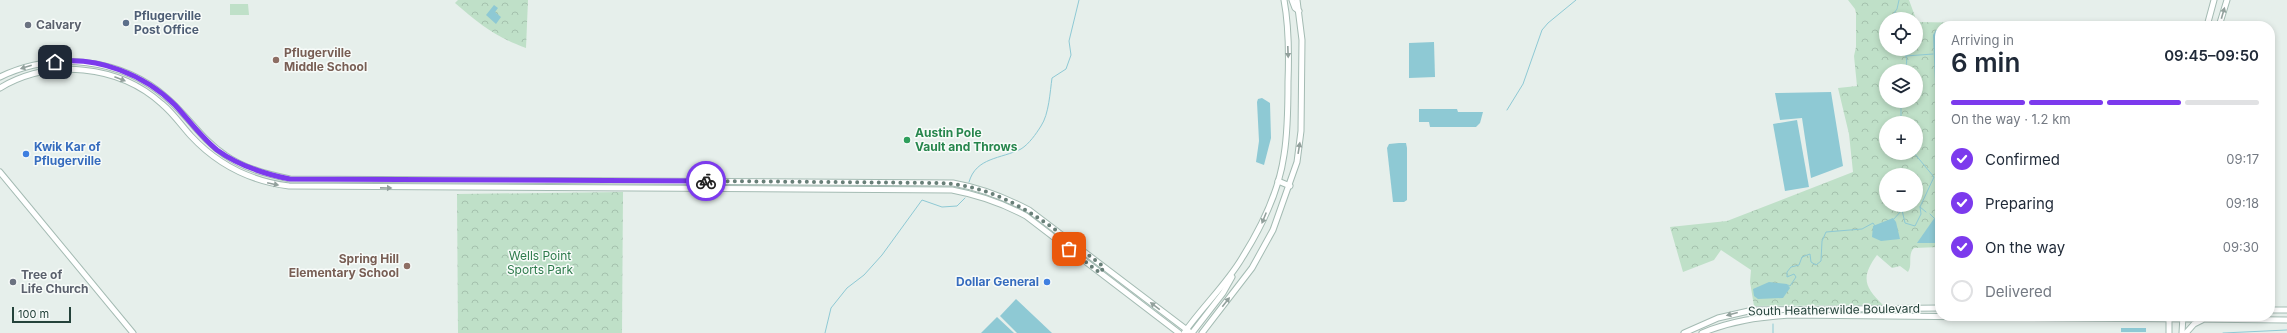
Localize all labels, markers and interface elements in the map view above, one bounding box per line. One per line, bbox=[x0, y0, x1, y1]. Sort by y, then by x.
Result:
one-way arrow bbox=[2220, 7, 2226, 19]
place label: Pflugerville Post Office bbox=[134, 8, 201, 37]
map controls bbox=[1879, 12, 1923, 212]
button: locate bbox=[1879, 12, 1923, 56]
place label: Calvary bbox=[36, 17, 82, 32]
marker: Pflugerville Post Office bbox=[121, 18, 131, 28]
marker: Calvary bbox=[23, 20, 33, 30]
text: Arriving in bbox=[1951, 32, 2014, 48]
pin bbox=[38, 45, 72, 79]
place label: Pflugerville Middle School bbox=[284, 45, 367, 74]
one-way arrow bbox=[1285, 46, 1291, 59]
text: 09:45–09:50 bbox=[2164, 46, 2259, 65]
text: 6 min bbox=[1951, 47, 2020, 78]
icon: home bbox=[44, 51, 66, 73]
marker: Pflugerville Middle School bbox=[271, 55, 281, 65]
one-way arrow bbox=[20, 64, 32, 70]
button: layers bbox=[1879, 64, 1923, 108]
one-way arrow bbox=[115, 77, 127, 83]
text: On the way · 1.2 km bbox=[1951, 111, 2071, 127]
button: + bbox=[1879, 116, 1923, 160]
place label: Austin Pole Vault and Throws bbox=[915, 125, 1018, 154]
marker: Austin Pole Vault and Throws bbox=[902, 135, 912, 145]
place label: Kwik Kar of Pflugerville bbox=[34, 139, 101, 168]
one-way arrow bbox=[1296, 142, 1302, 154]
icon: check bbox=[1951, 148, 1973, 170]
marker: Kwik Kar of Pflugerville bbox=[21, 149, 31, 159]
text: Confirmed bbox=[1985, 150, 2060, 169]
text: 09:17 bbox=[2226, 151, 2259, 167]
courier bbox=[686, 161, 726, 201]
button: − bbox=[1879, 168, 1923, 212]
icon: bike bbox=[695, 170, 717, 192]
one-way arrow bbox=[267, 181, 280, 187]
one-way arrow bbox=[380, 185, 393, 191]
icon: check bbox=[1951, 192, 1973, 214]
text: Preparing bbox=[1985, 194, 2054, 213]
text: 09:18 bbox=[2226, 195, 2259, 211]
one-way arrow bbox=[1260, 212, 1266, 224]
pin bbox=[1052, 232, 1086, 266]
icon: check bbox=[1951, 236, 1973, 258]
icon: bag bbox=[1058, 238, 1080, 260]
text: On the way bbox=[1985, 238, 2065, 257]
text: 09:30 bbox=[2223, 239, 2259, 255]
park label: Wells Point Sports Park bbox=[507, 248, 573, 277]
place label: Spring Hill Elementary School bbox=[289, 251, 399, 280]
marker: Spring Hill Elementary School bbox=[402, 261, 412, 271]
place label: Tree of Life Church bbox=[21, 267, 89, 296]
place label: Dollar General bbox=[956, 274, 1039, 289]
marker: Tree of Life Church bbox=[8, 277, 18, 287]
marker: Dollar General bbox=[1042, 277, 1052, 287]
text: Delivered bbox=[1985, 282, 2052, 301]
one-way arrow bbox=[1221, 297, 1230, 308]
street label: South Heatherwilde Boulevard bbox=[1748, 300, 1920, 319]
one-way arrow bbox=[1150, 302, 1161, 310]
scale bar bbox=[12, 305, 71, 324]
text: 100 m bbox=[18, 307, 49, 321]
one-way arrow bbox=[1726, 311, 1738, 317]

